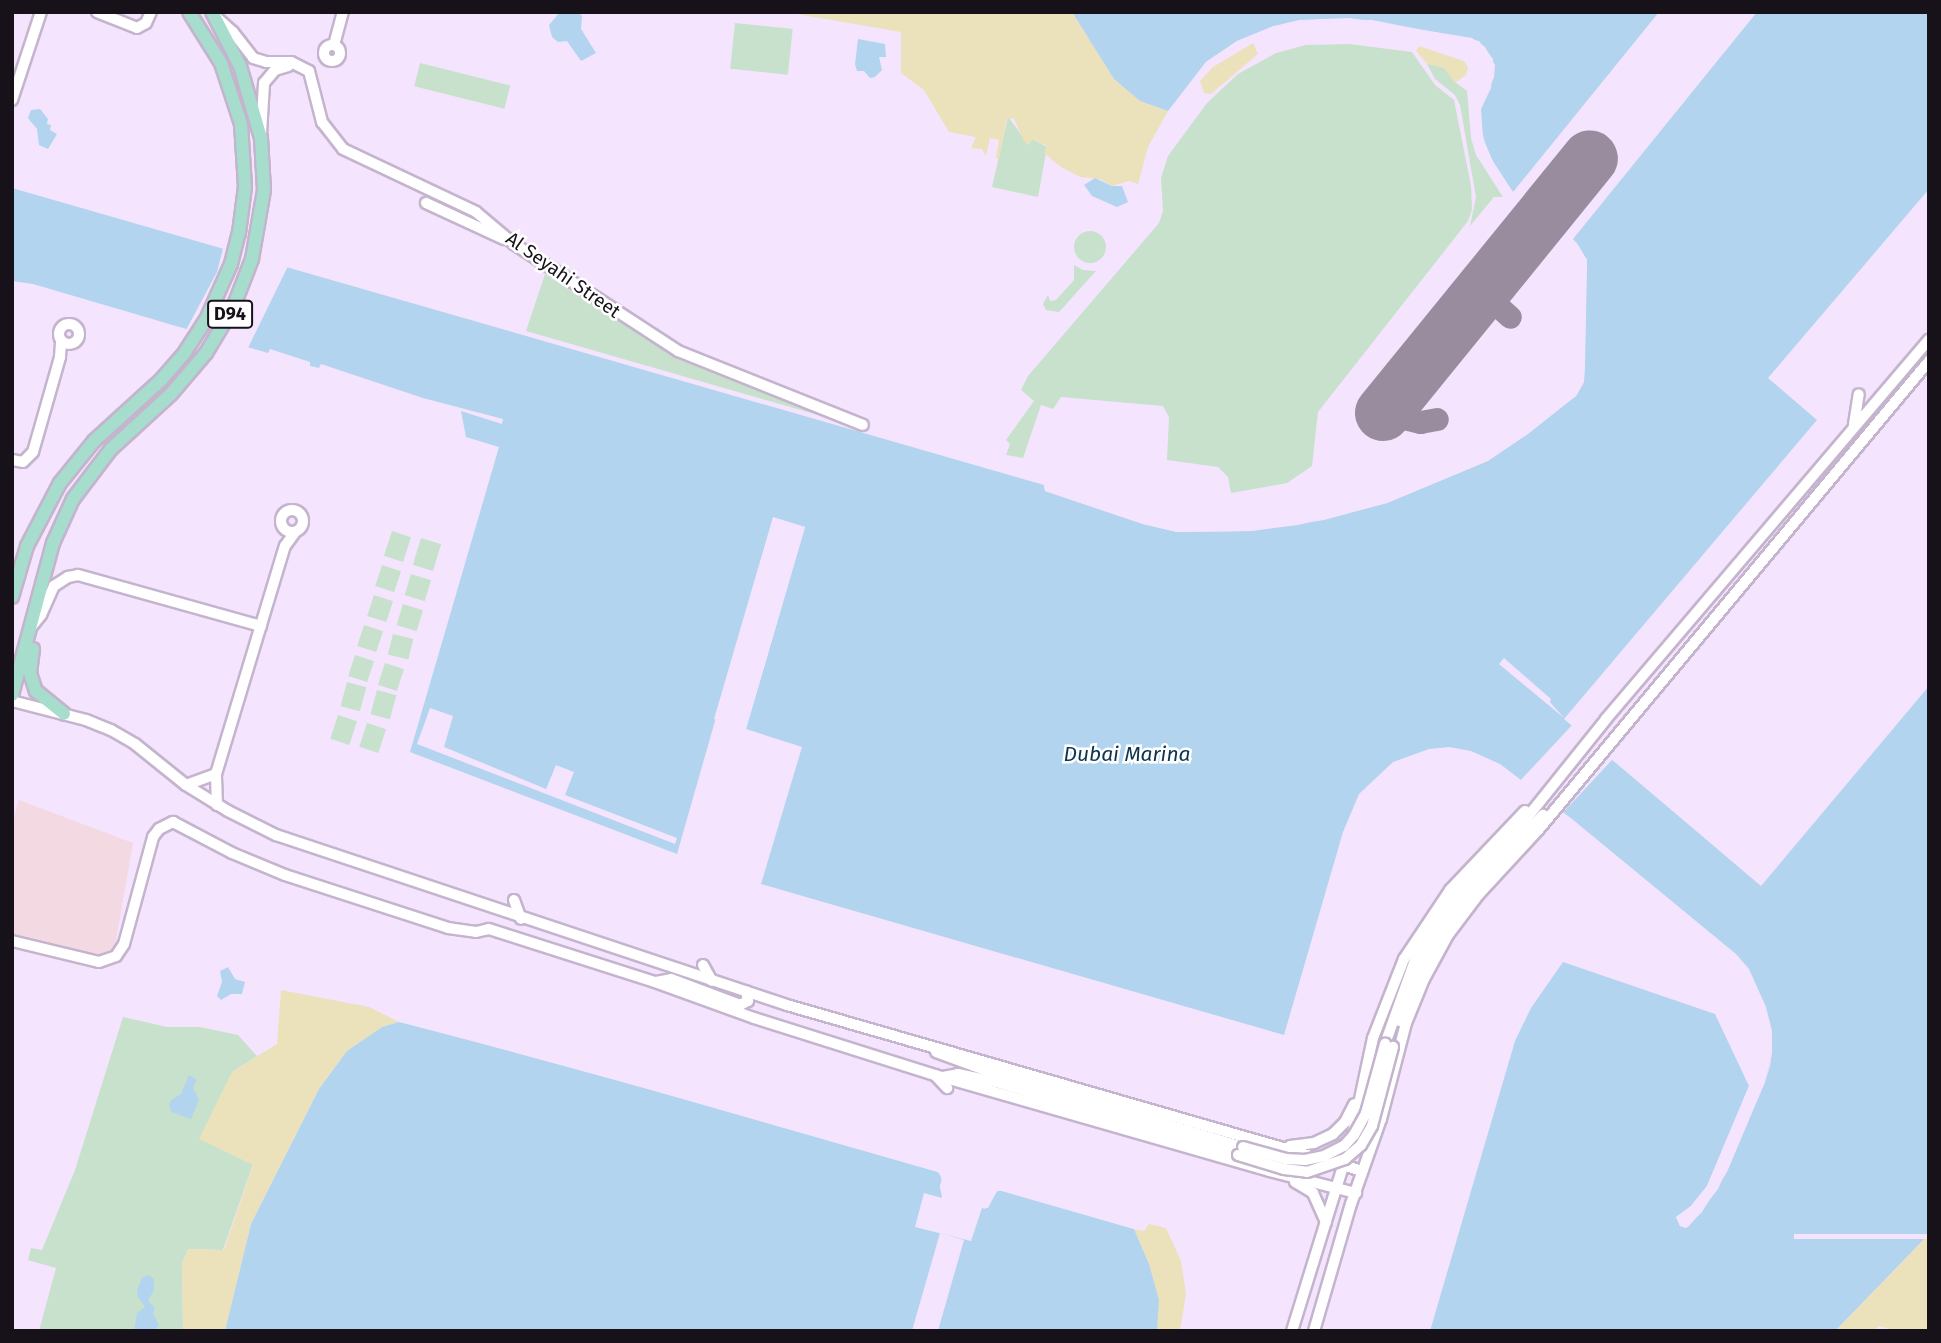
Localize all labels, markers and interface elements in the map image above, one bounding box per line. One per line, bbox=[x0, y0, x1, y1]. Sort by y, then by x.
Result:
street label: Al Seyahi Street bbox=[501, 227, 625, 323]
road number: D94 bbox=[205, 300, 254, 328]
water label: Dubai Marina bbox=[1063, 741, 1191, 767]

